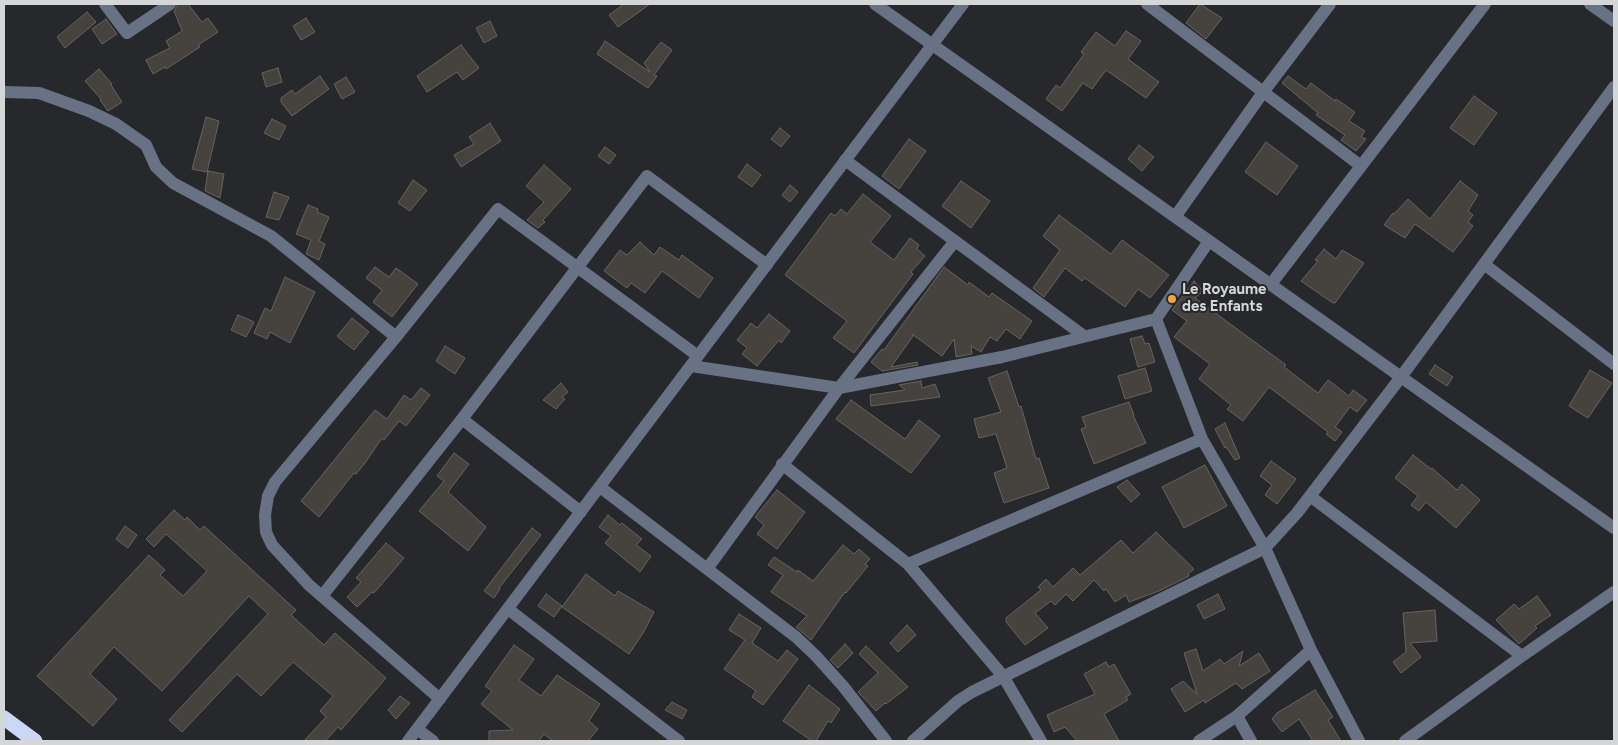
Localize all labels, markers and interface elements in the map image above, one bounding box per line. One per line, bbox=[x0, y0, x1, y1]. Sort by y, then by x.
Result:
place label: Le Royaume des Enfants bbox=[1182, 281, 1266, 316]
marker: Le Royaume des Enfants bbox=[1166, 293, 1178, 305]

